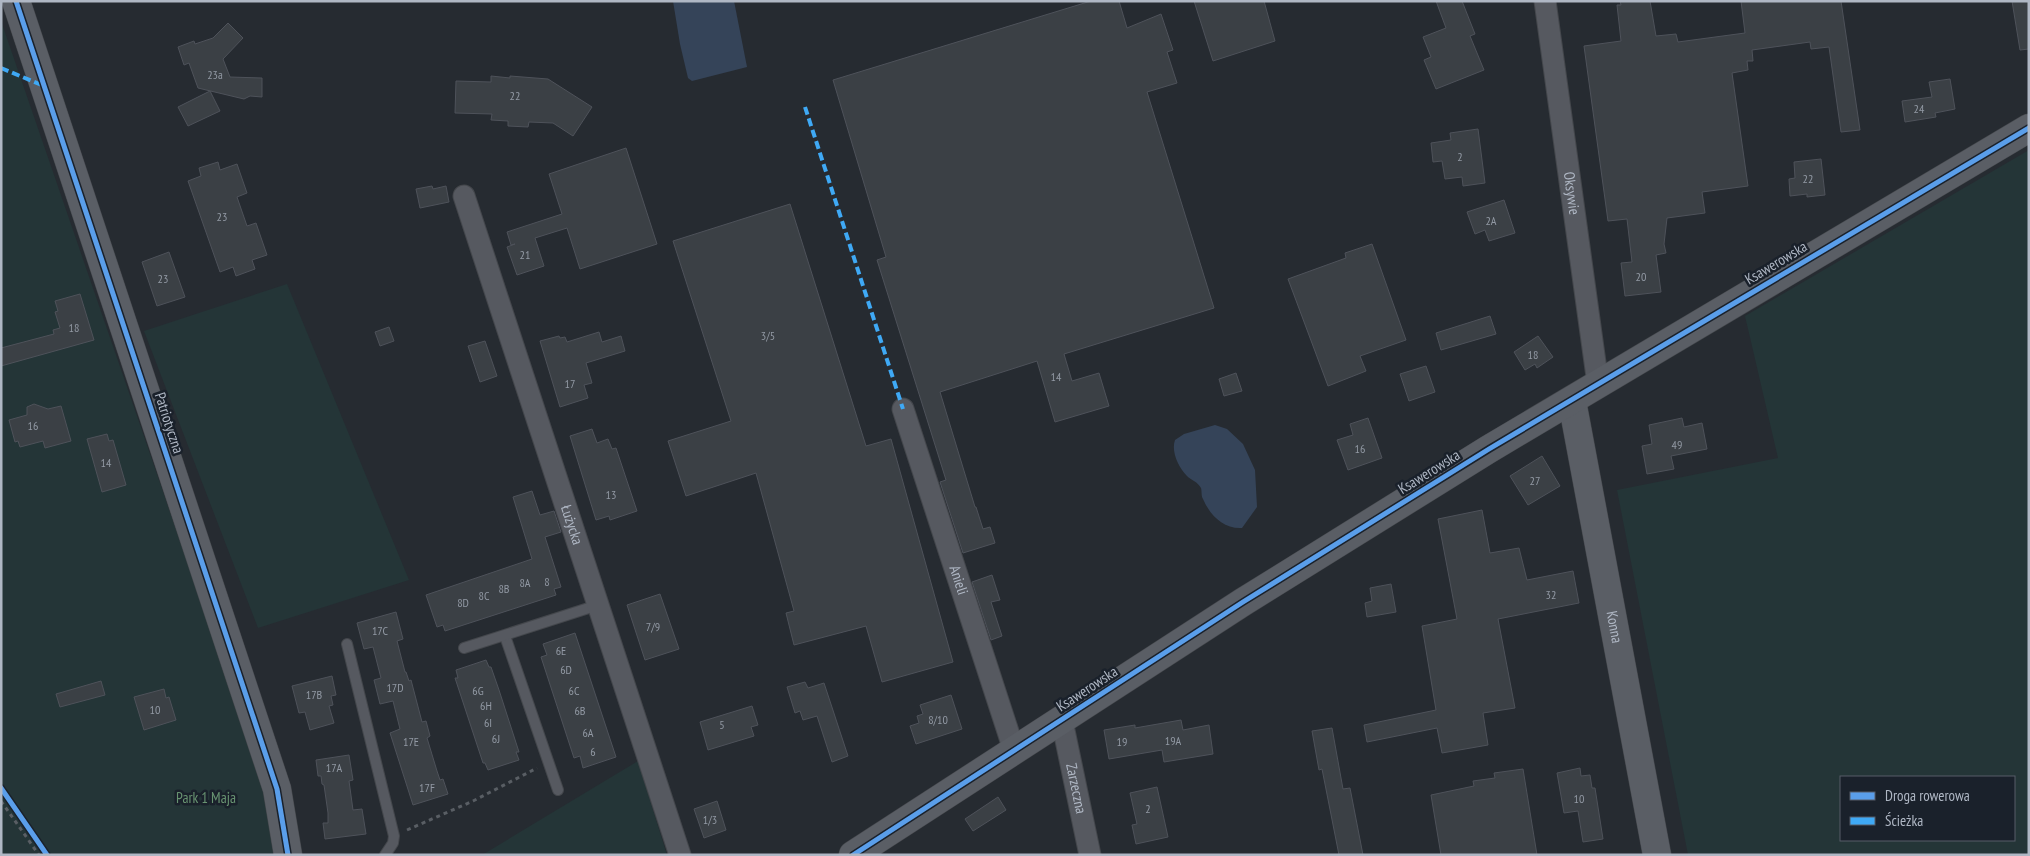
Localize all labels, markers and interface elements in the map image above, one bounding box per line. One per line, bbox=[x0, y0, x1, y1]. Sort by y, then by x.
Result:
house number: 23a bbox=[207, 67, 223, 82]
house number: 22 bbox=[510, 88, 520, 103]
house number: 24 bbox=[1914, 101, 1925, 116]
house number: 2 bbox=[1457, 149, 1463, 164]
street label: Oksywie bbox=[1560, 170, 1584, 216]
house number: 22 bbox=[1803, 171, 1813, 186]
house number: 23 bbox=[217, 209, 227, 224]
house number: 2A bbox=[1485, 213, 1497, 228]
street label: Ksawerowska bbox=[1741, 237, 1810, 289]
house number: 21 bbox=[520, 247, 530, 262]
house number: 20 bbox=[1636, 269, 1646, 284]
house number: 23 bbox=[158, 271, 168, 286]
house number: 18 bbox=[69, 320, 79, 335]
house number: 3/5 bbox=[761, 328, 775, 343]
house number: 18 bbox=[1528, 347, 1538, 362]
house number: 14 bbox=[1051, 369, 1062, 384]
house number: 17 bbox=[565, 376, 575, 391]
street label: Patriotyczna bbox=[151, 390, 188, 456]
house number: 16 bbox=[28, 418, 38, 433]
house number: 49 bbox=[1672, 437, 1682, 452]
house number: 16 bbox=[1355, 441, 1365, 456]
street label: Ksawerowska bbox=[1394, 445, 1463, 498]
house number: 14 bbox=[101, 455, 112, 470]
house number: 27 bbox=[1530, 473, 1540, 488]
house number: 13 bbox=[606, 487, 616, 502]
street label: Łużycka bbox=[557, 502, 588, 547]
street label: Anieli bbox=[946, 563, 973, 597]
house number: 8 bbox=[544, 574, 550, 589]
house number: 8A bbox=[519, 575, 531, 590]
house number: 8B bbox=[498, 581, 510, 596]
house number: 32 bbox=[1546, 587, 1556, 602]
house number: 8C bbox=[479, 588, 490, 603]
house number: 8D bbox=[457, 595, 469, 610]
street label: Konna bbox=[1602, 609, 1627, 645]
house number: 7/9 bbox=[646, 619, 660, 634]
house number: 17C bbox=[372, 623, 389, 638]
house number: 6E bbox=[556, 643, 566, 658]
house number: 6D bbox=[560, 662, 572, 677]
street label: Ksawerowska bbox=[1053, 662, 1121, 715]
house number: 17D bbox=[386, 680, 404, 695]
house number: 6G bbox=[472, 683, 484, 698]
house number: 6C bbox=[569, 683, 580, 698]
house number: 17B bbox=[306, 687, 323, 702]
house number: 6H bbox=[480, 698, 492, 713]
house number: 10 bbox=[150, 702, 160, 717]
house number: 6B bbox=[574, 703, 586, 718]
house number: 8/10 bbox=[928, 712, 948, 727]
house number: 6I bbox=[484, 715, 492, 730]
house number: 5 bbox=[719, 717, 725, 732]
house number: 6A bbox=[582, 725, 594, 740]
house number: 6J bbox=[492, 731, 500, 746]
house number: 19A bbox=[1165, 733, 1182, 748]
house number: 17E bbox=[403, 734, 419, 749]
house number: 19 bbox=[1117, 734, 1127, 749]
house number: 6 bbox=[590, 744, 596, 759]
house number: 17A bbox=[326, 760, 342, 775]
street label: Zarzeczna bbox=[1062, 762, 1091, 815]
legend bbox=[1840, 776, 2015, 841]
house number: 17F bbox=[419, 780, 435, 795]
text: Droga rowerowa bbox=[1885, 786, 1970, 805]
park label: Park 1 Maja bbox=[176, 788, 236, 807]
house number: 10 bbox=[1574, 791, 1584, 806]
house number: 2 bbox=[1145, 801, 1151, 816]
text: Ścieżka bbox=[1885, 811, 1923, 830]
house number: 1/3 bbox=[703, 812, 717, 827]

